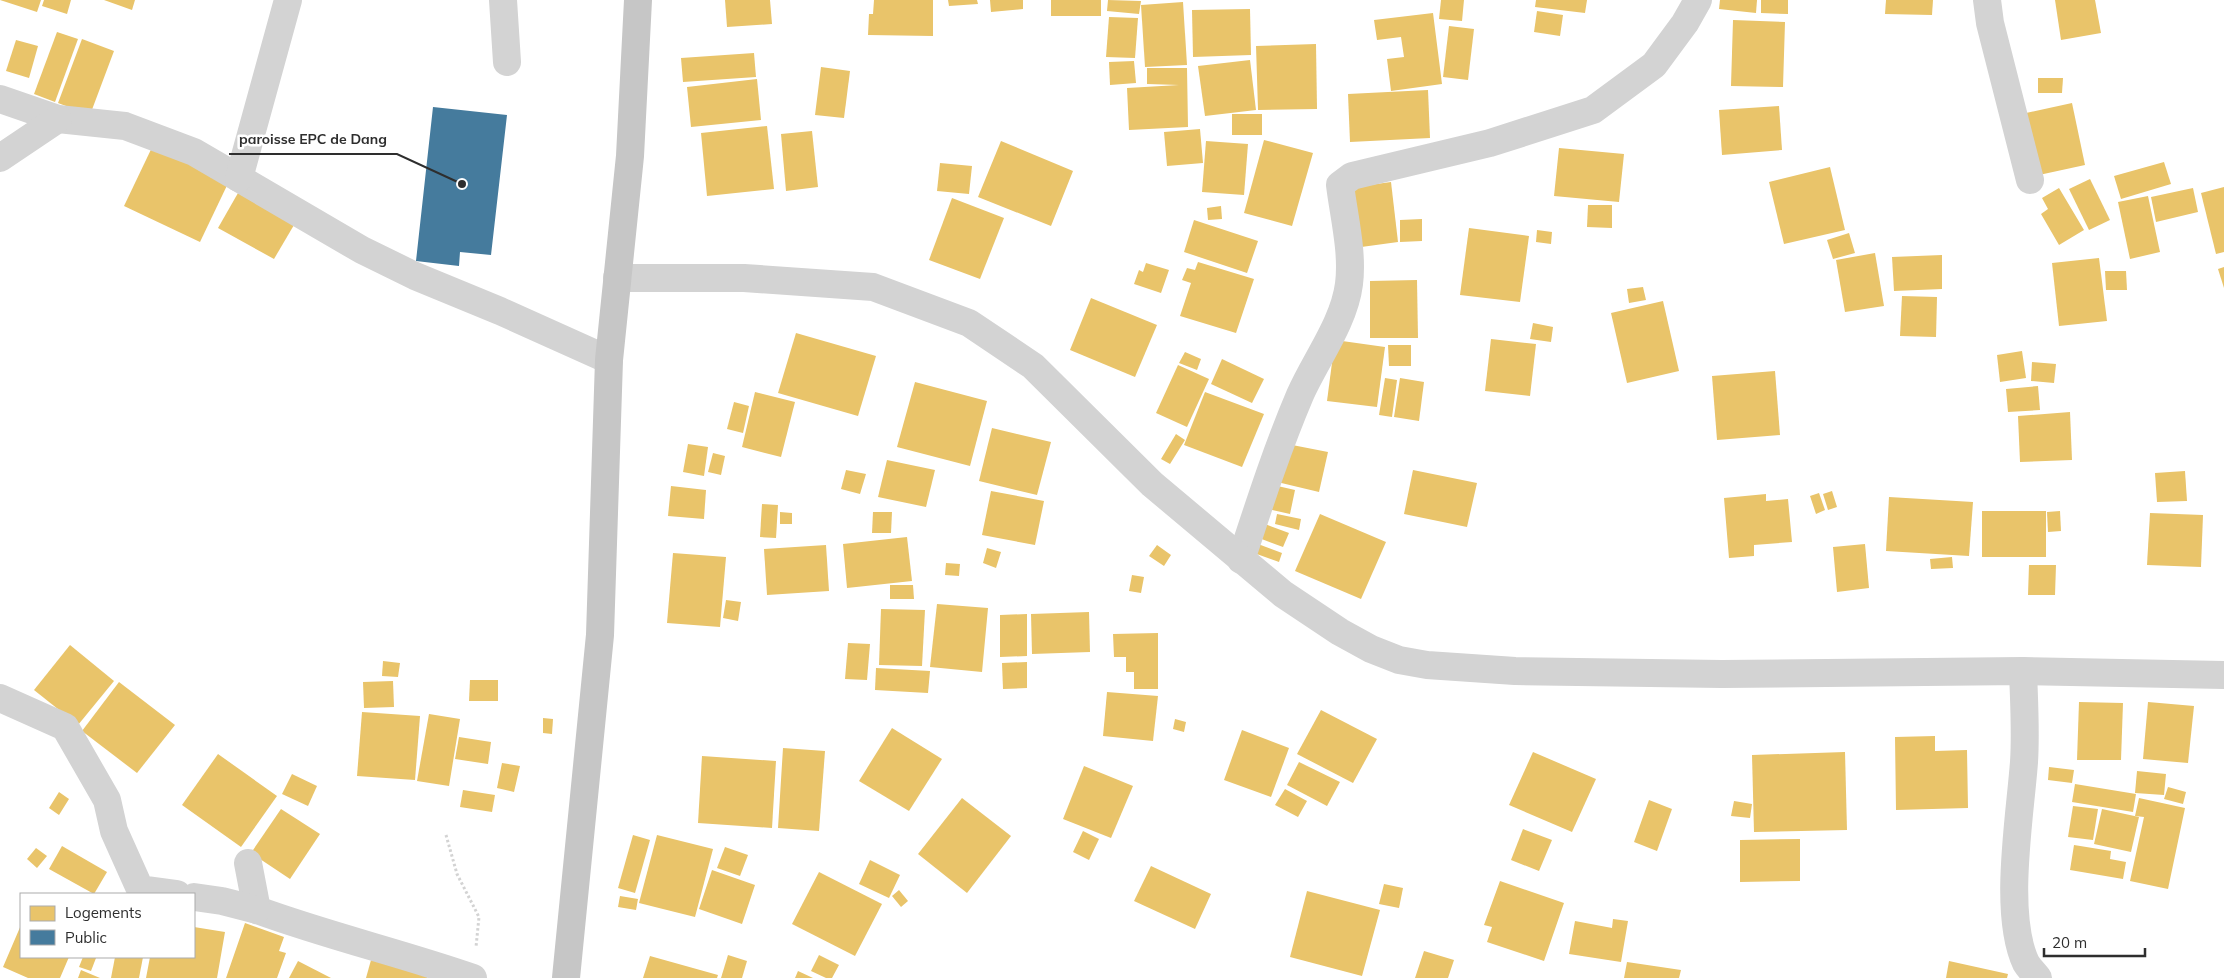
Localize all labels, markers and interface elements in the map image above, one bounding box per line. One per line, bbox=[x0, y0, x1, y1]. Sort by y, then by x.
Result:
callout: paroisse EPC de Dang bbox=[229, 125, 397, 154]
text: paroisse EPC de Dang bbox=[239, 130, 387, 148]
legend bbox=[20, 893, 195, 958]
text: Logements bbox=[65, 903, 142, 922]
scale bar bbox=[2044, 926, 2145, 958]
text: Public bbox=[65, 928, 107, 947]
text: 20 m bbox=[2052, 933, 2087, 952]

